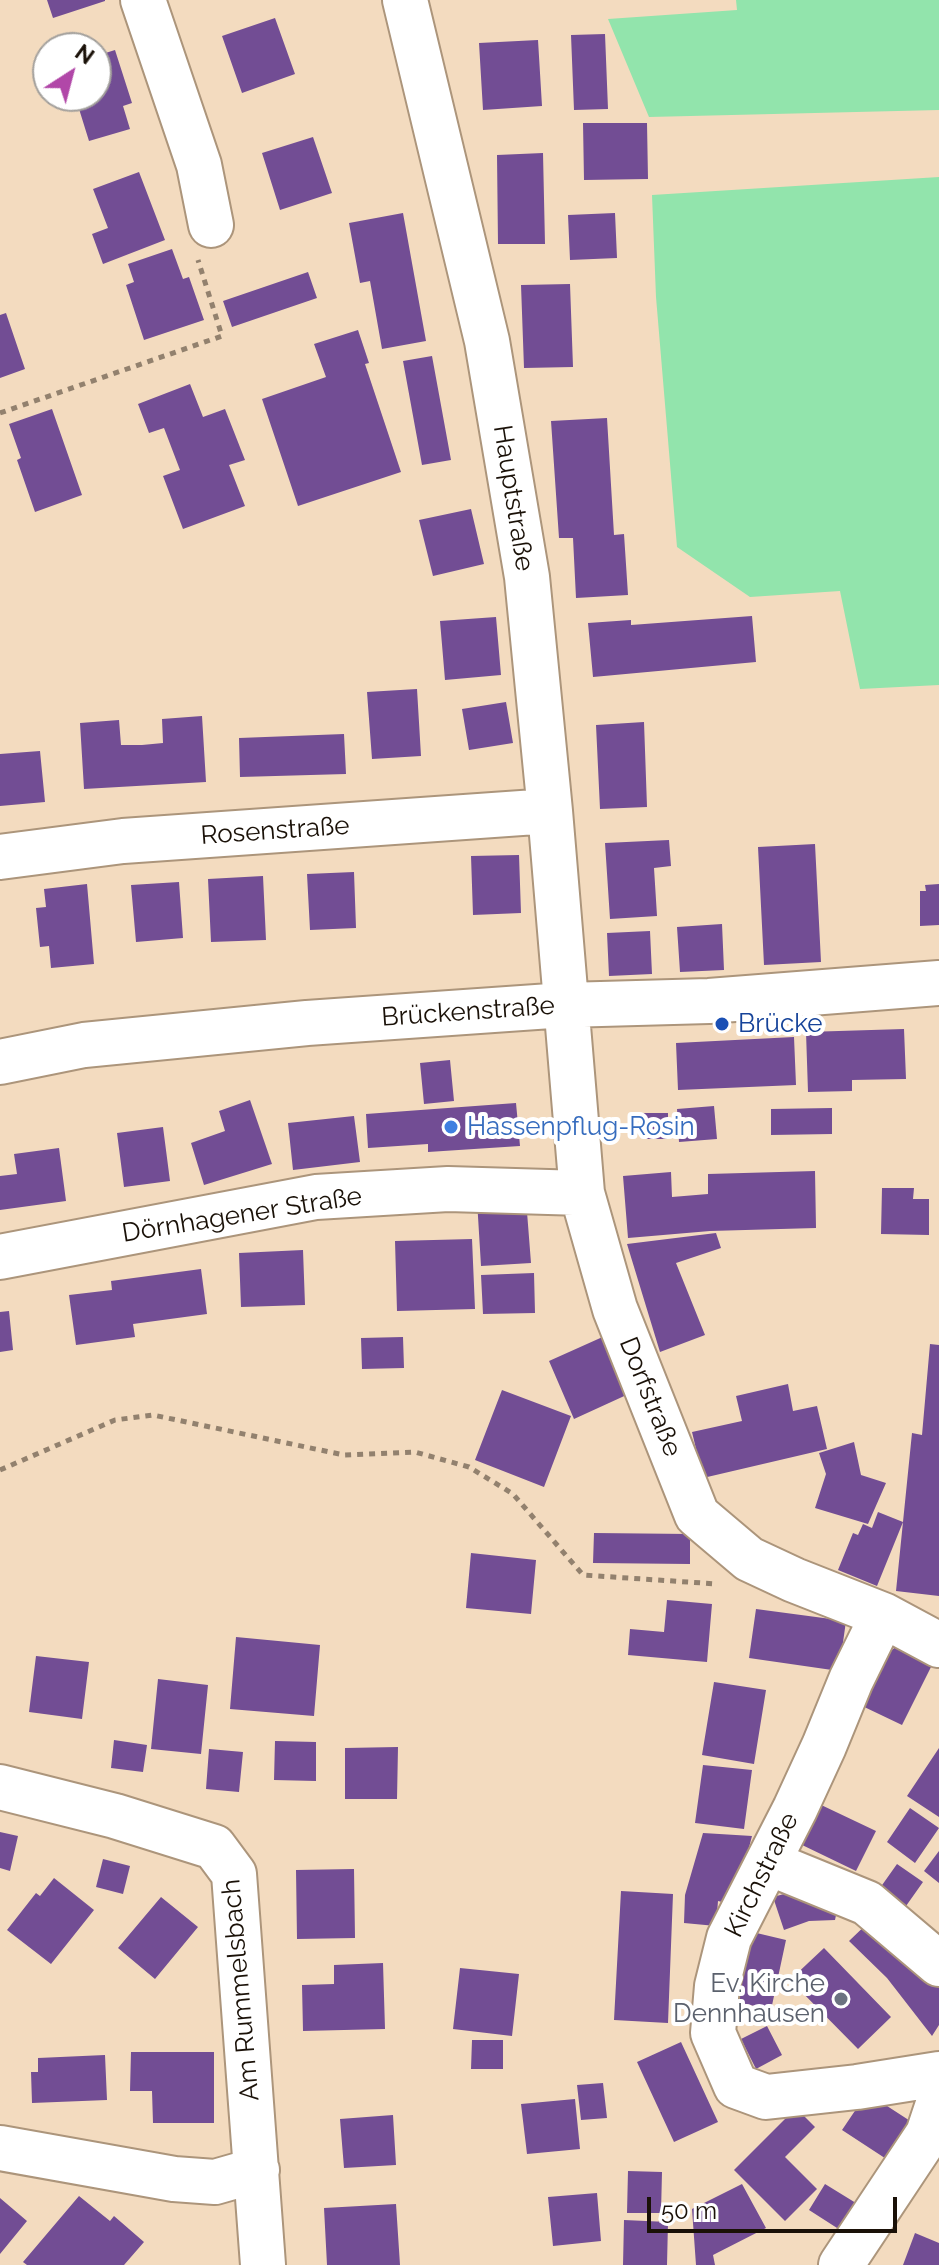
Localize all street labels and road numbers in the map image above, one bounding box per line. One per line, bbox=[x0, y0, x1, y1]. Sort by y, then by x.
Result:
street label: Hauptstraße bbox=[486, 423, 540, 573]
street label: Rosenstraße bbox=[200, 810, 350, 852]
street label: Brückenstraße bbox=[380, 990, 556, 1034]
street label: Dörnhagener Straße bbox=[120, 1181, 364, 1249]
street label: Dorfstraße bbox=[612, 1333, 688, 1461]
street label: Kirchstraße bbox=[718, 1808, 806, 1942]
street label: Am Rummelsbach bbox=[216, 1878, 266, 2102]

